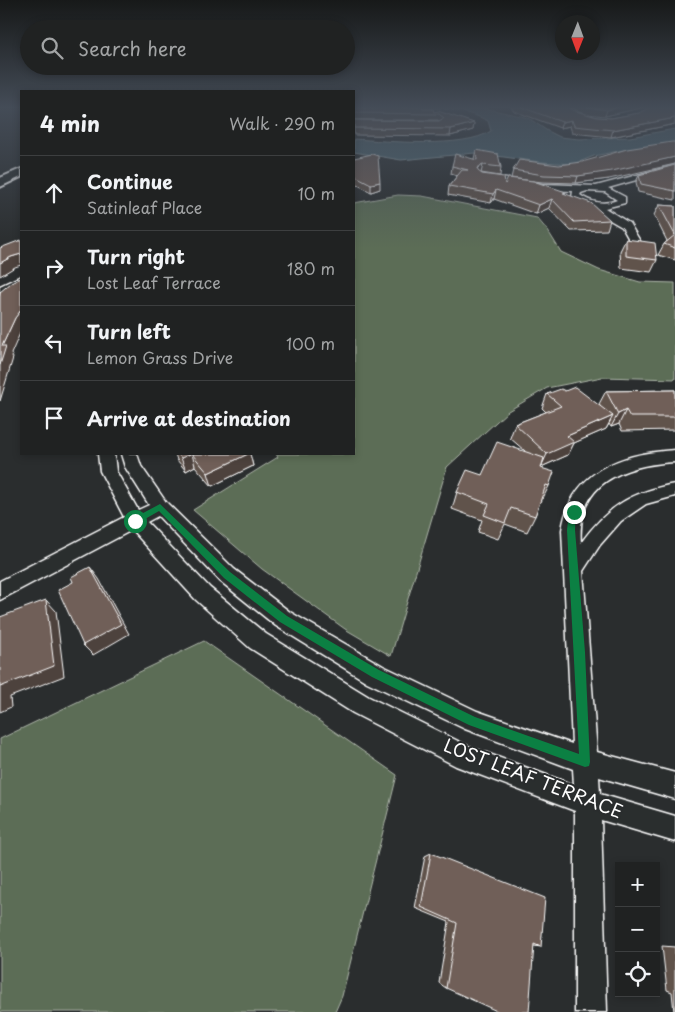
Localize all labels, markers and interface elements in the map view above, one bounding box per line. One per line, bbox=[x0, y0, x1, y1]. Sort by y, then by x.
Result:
north arrow bbox=[555, 15, 600, 60]
search box bbox=[20, 20, 355, 75]
icon: search bbox=[38, 34, 66, 62]
text: Search here bbox=[78, 34, 187, 62]
text: 4 min bbox=[40, 107, 100, 139]
text: Walk · 290 m bbox=[229, 111, 335, 135]
text: Continue bbox=[87, 167, 173, 195]
icon: ahead bbox=[40, 179, 68, 207]
text: 10 m bbox=[298, 181, 335, 205]
text: Satinleaf Place bbox=[87, 195, 202, 219]
text: Turn right bbox=[87, 242, 185, 270]
icon: right bbox=[40, 254, 68, 282]
text: 180 m bbox=[287, 256, 335, 280]
text: Lost Leaf Terrace bbox=[87, 270, 221, 294]
text: Turn left bbox=[87, 317, 171, 345]
icon: left bbox=[40, 329, 68, 357]
text: 100 m bbox=[286, 331, 335, 355]
text: Lemon Grass Drive bbox=[87, 345, 233, 369]
icon: arrive bbox=[40, 404, 68, 432]
text: Arrive at destination bbox=[87, 404, 291, 432]
route end bbox=[563, 501, 586, 524]
route start bbox=[124, 510, 147, 533]
street label: LOST LEAF TERRACE bbox=[440, 731, 627, 824]
map controls bbox=[615, 862, 660, 997]
button: + bbox=[615, 862, 660, 907]
button: − bbox=[615, 907, 660, 952]
button: locate bbox=[615, 952, 660, 997]

